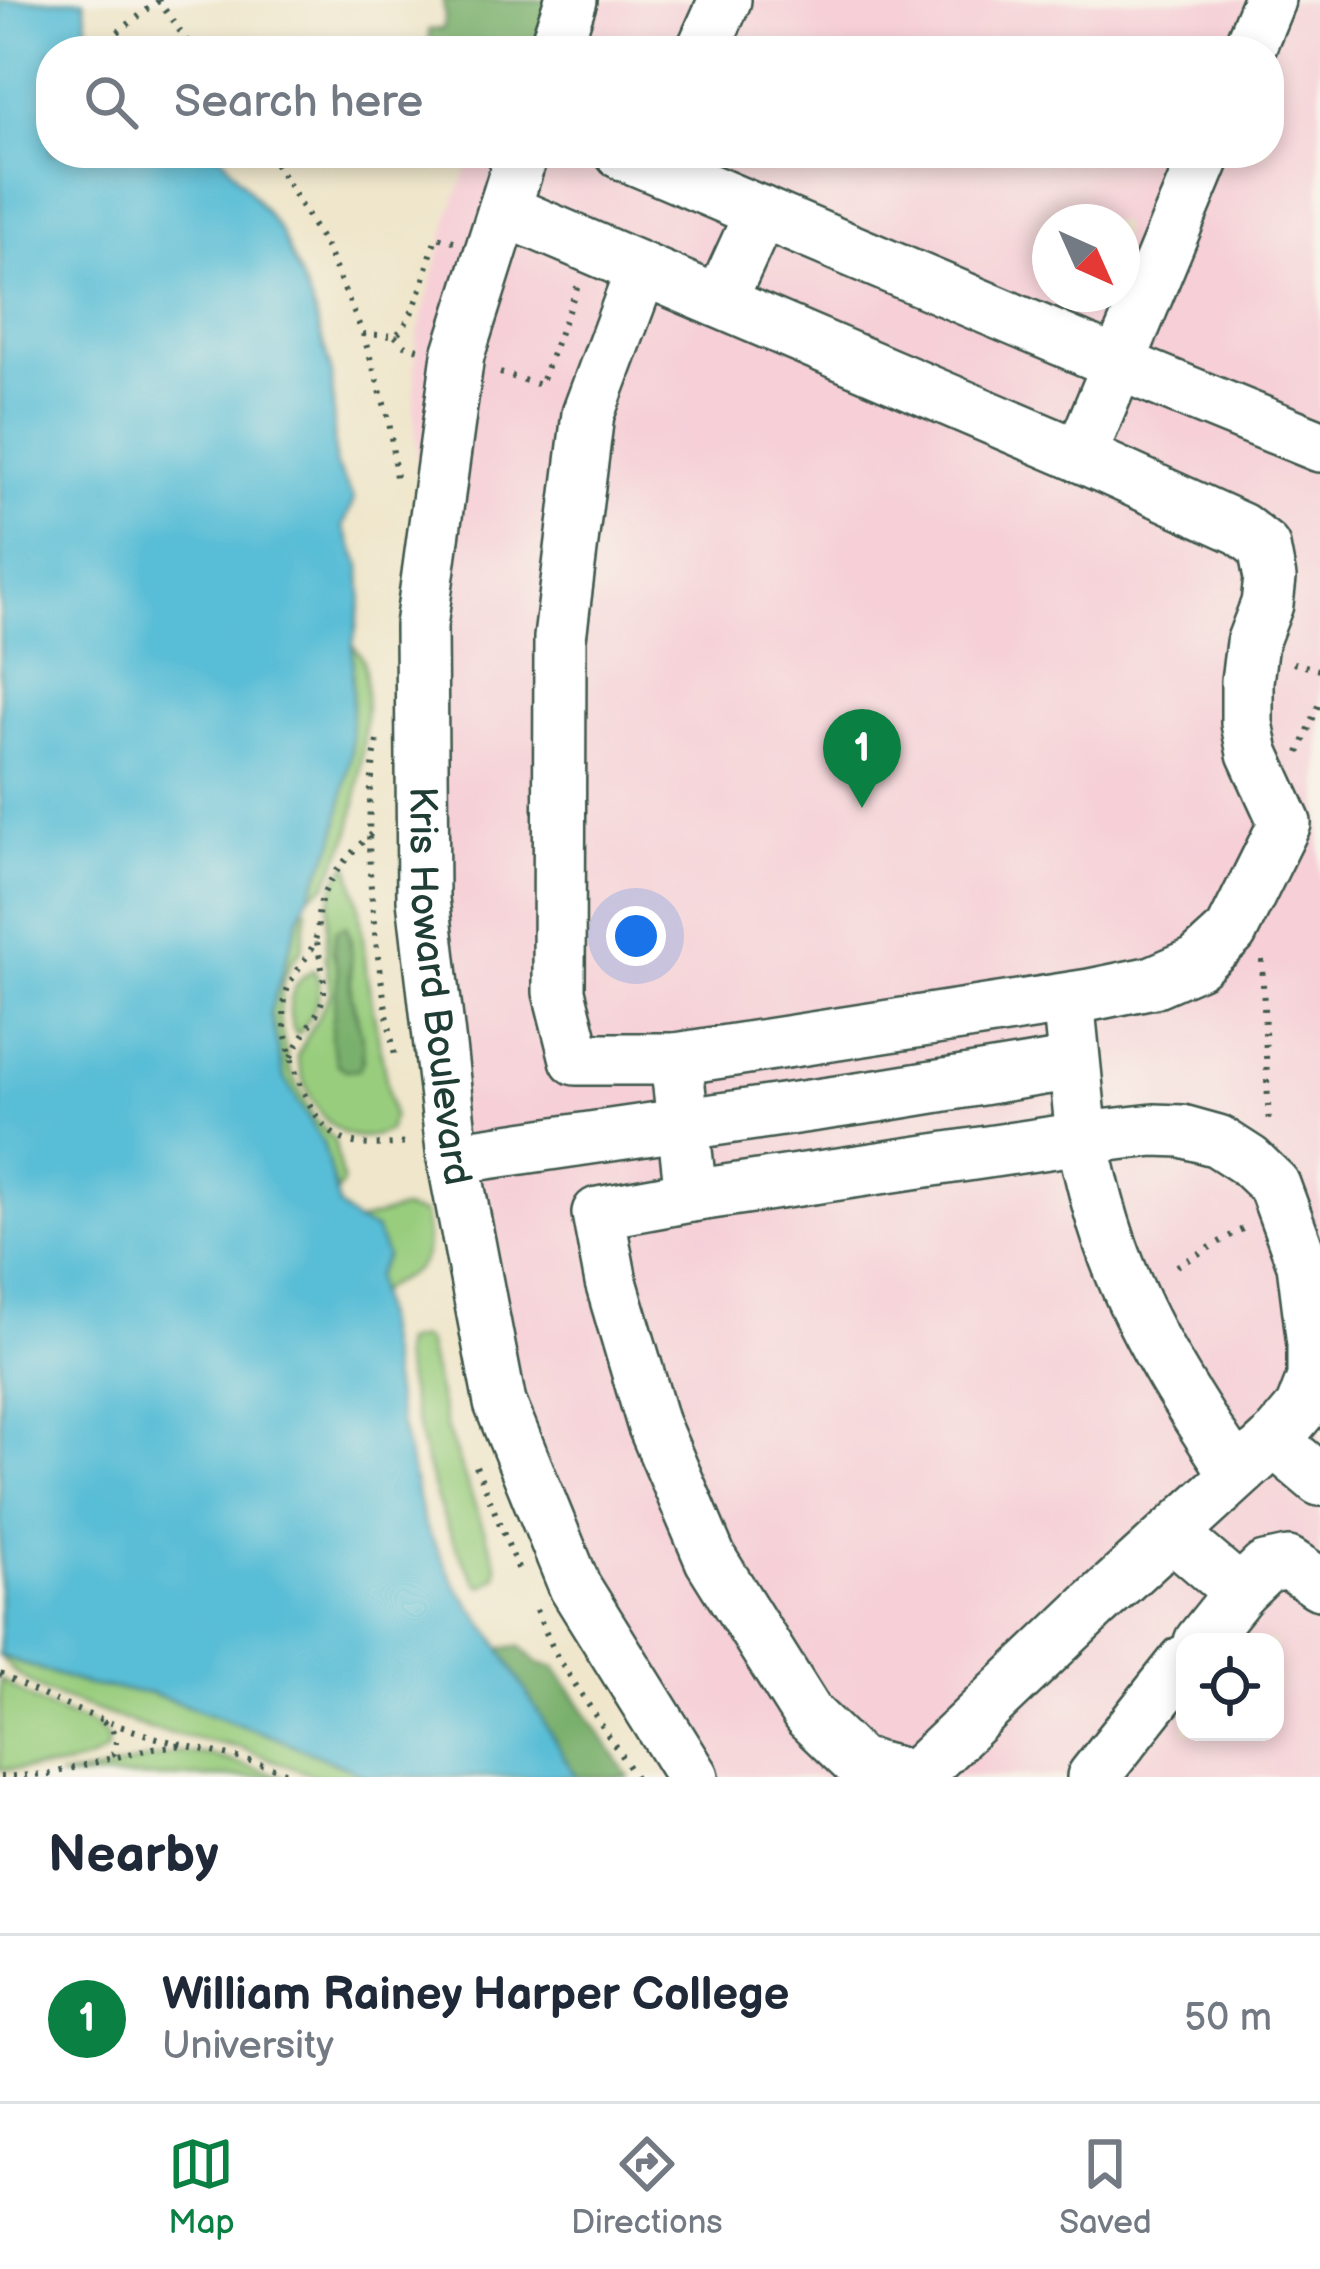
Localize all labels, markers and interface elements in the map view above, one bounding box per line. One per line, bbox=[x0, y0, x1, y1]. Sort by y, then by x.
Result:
search box bbox=[36, 36, 1284, 168]
icon: search bbox=[78, 69, 144, 135]
text: Search here bbox=[174, 75, 423, 130]
north arrow bbox=[1032, 204, 1140, 312]
pin: 1 bbox=[823, 709, 901, 808]
street label: Kris Howard Boulevard bbox=[399, 786, 481, 1189]
your location bbox=[606, 906, 666, 966]
map controls bbox=[1176, 1633, 1284, 1741]
button: locate bbox=[1176, 1633, 1284, 1741]
text: Nearby bbox=[48, 1825, 219, 1886]
text: William Rainey Harper College bbox=[162, 1968, 789, 2023]
text: 1 bbox=[79, 1995, 95, 2042]
text: 50 m bbox=[1184, 1995, 1272, 2042]
text: University bbox=[162, 2023, 334, 2070]
tab: Map bbox=[168, 2131, 235, 2243]
tab: Directions bbox=[571, 2131, 723, 2243]
tab: Saved bbox=[1059, 2131, 1152, 2243]

